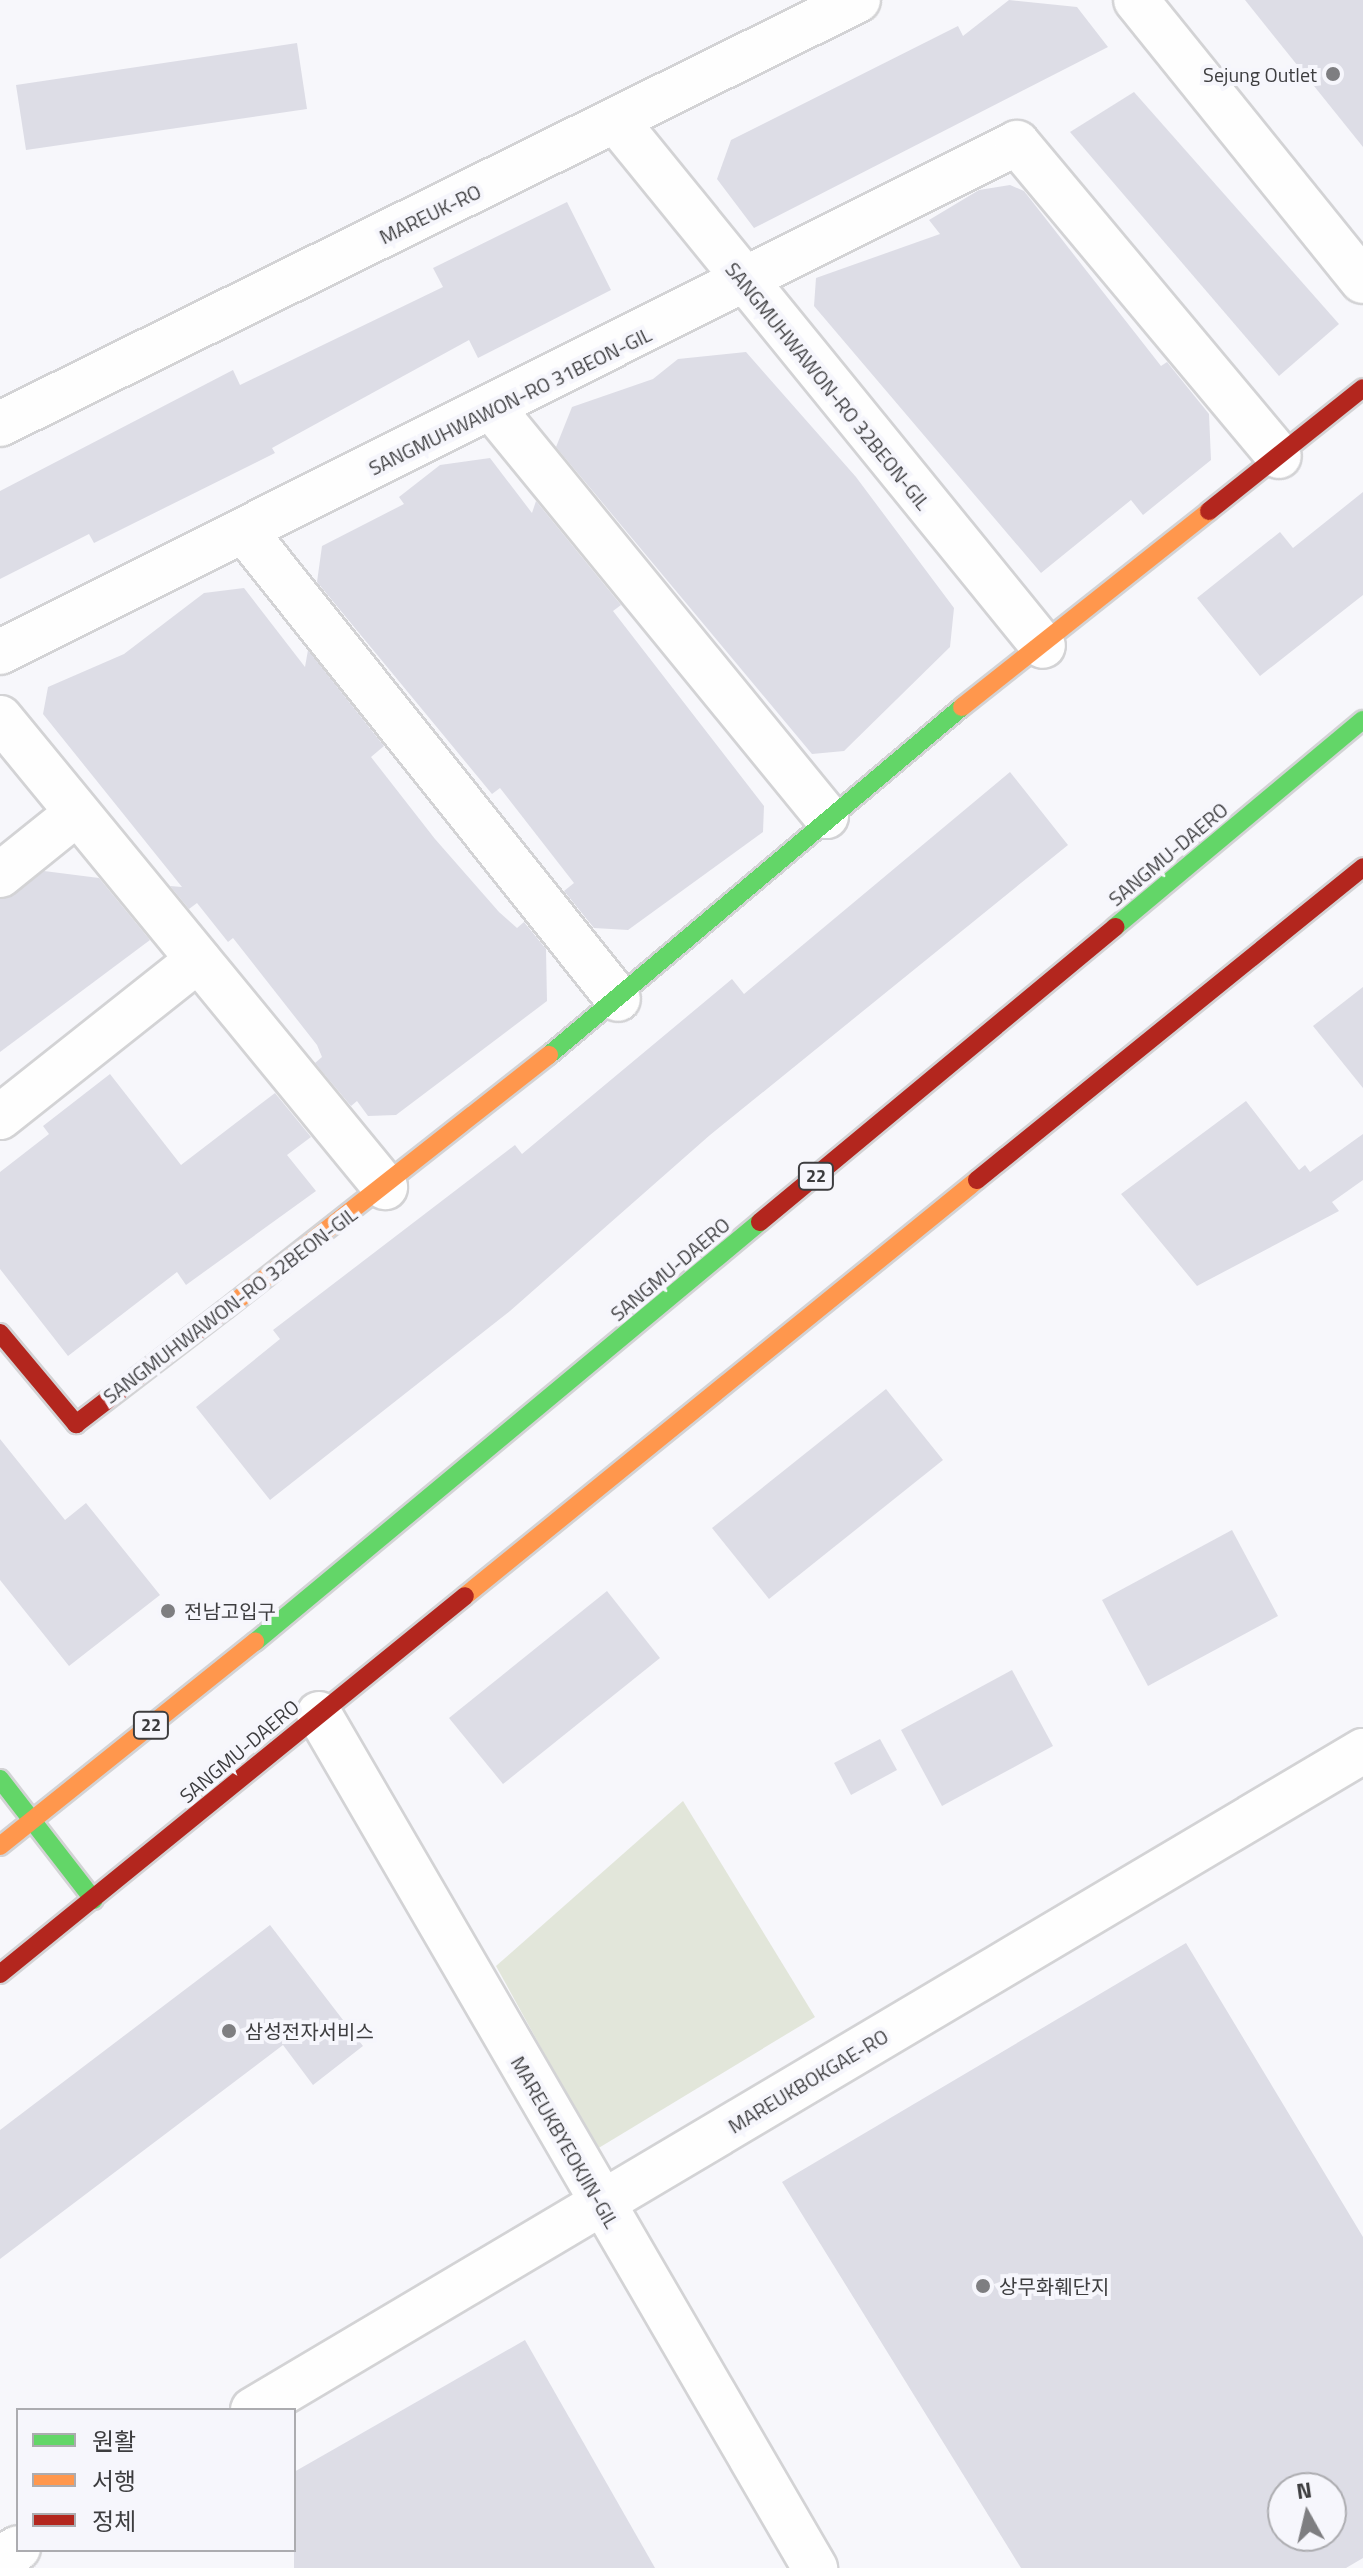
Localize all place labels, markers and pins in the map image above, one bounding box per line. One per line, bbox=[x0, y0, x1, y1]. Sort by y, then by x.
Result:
place label: Sejung Outlet bbox=[1203, 62, 1317, 86]
marker: Sejung Outlet bbox=[1324, 65, 1342, 83]
place label: 전남고입구 bbox=[184, 1599, 276, 1623]
marker: 전남고입구 bbox=[159, 1602, 177, 1620]
place label: 삼성전자서비스 bbox=[245, 2019, 374, 2043]
marker: 삼성전자서비스 bbox=[220, 2022, 238, 2040]
place label: 상무화훼단지 bbox=[999, 2274, 1109, 2298]
marker: 상무화훼단지 bbox=[974, 2277, 992, 2295]

